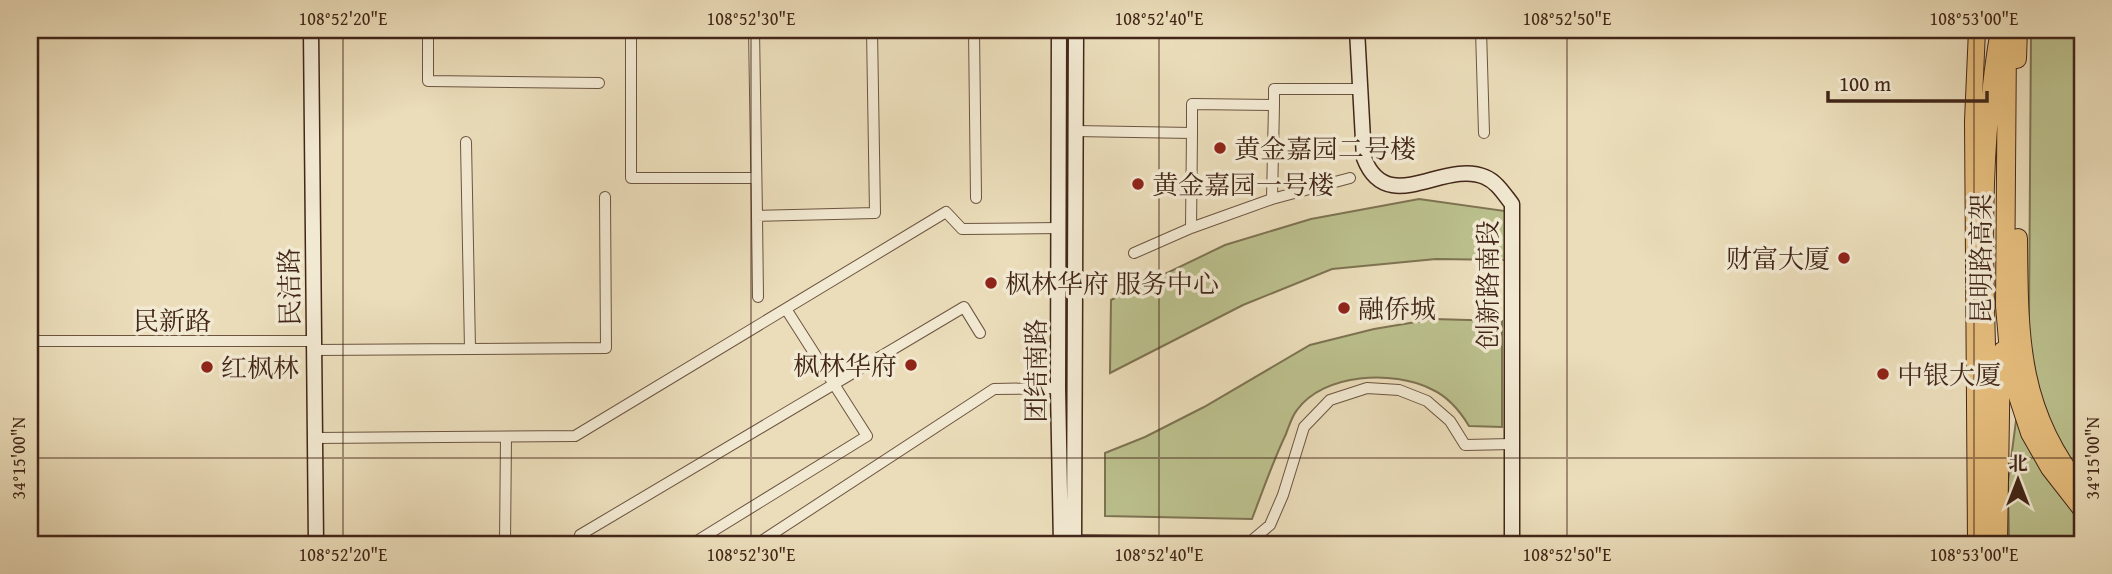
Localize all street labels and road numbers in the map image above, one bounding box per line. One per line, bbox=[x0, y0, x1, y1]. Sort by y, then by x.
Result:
street label: 昆明路高架 bbox=[1961, 194, 2000, 324]
street label: 创新路南段 bbox=[1468, 220, 1507, 350]
street label: 民洁路 bbox=[269, 248, 309, 326]
street label: 民新路 bbox=[133, 301, 211, 340]
street label: 团结南路 bbox=[1016, 319, 1055, 423]

